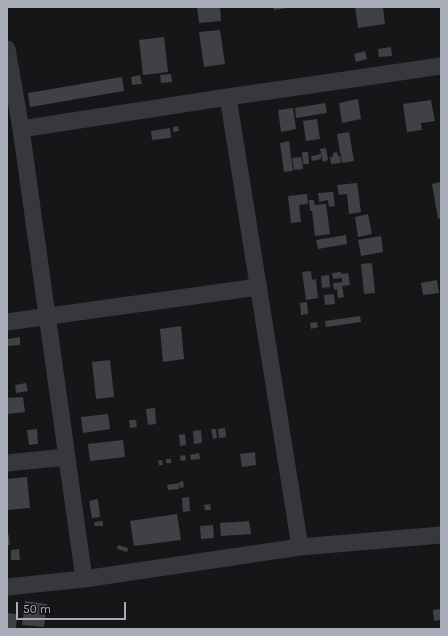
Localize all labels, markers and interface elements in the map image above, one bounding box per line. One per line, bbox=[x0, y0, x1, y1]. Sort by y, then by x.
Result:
scale bar bbox=[18, 594, 128, 620]
text: 50 m bbox=[23, 602, 51, 616]

